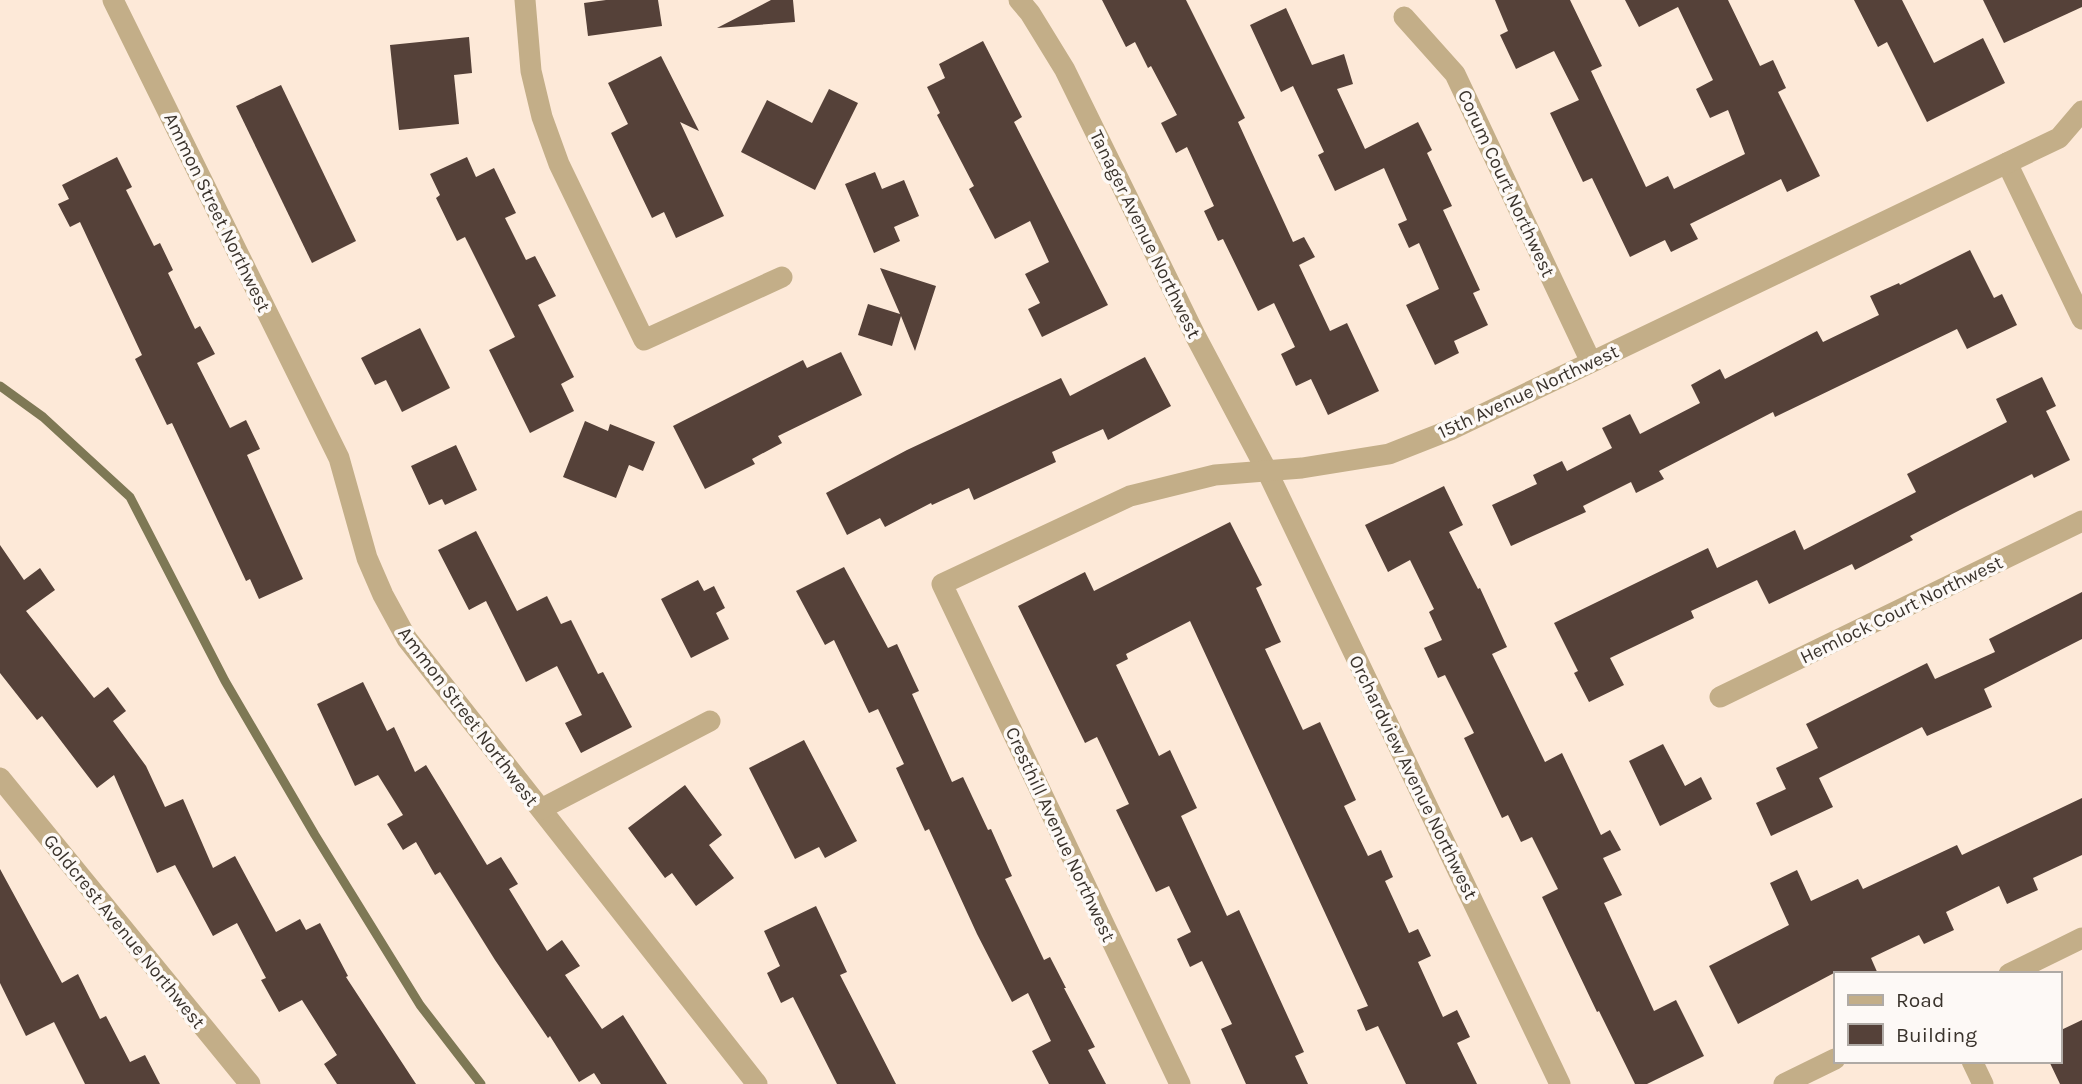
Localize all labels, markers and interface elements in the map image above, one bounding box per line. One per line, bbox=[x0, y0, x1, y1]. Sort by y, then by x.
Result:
street label: Corum Court Northwest bbox=[1453, 86, 1559, 281]
street label: Ammon Street Northwest bbox=[159, 109, 275, 316]
street label: Tanager Avenue Northwest bbox=[1085, 127, 1205, 342]
street label: 15th Avenue Northwest bbox=[1435, 340, 1622, 443]
street label: Hemlock Court Northwest bbox=[1797, 551, 2006, 669]
street label: Ammon Street Northwest bbox=[394, 623, 543, 811]
street label: Orchardview Avenue Northwest bbox=[1344, 652, 1482, 903]
street label: Cresthill Avenue Northwest bbox=[1001, 724, 1120, 945]
street label: Goldcrest Avenue Northwest bbox=[39, 830, 209, 1033]
legend bbox=[1834, 972, 2061, 1063]
text: Road bbox=[1896, 988, 1944, 1012]
text: Building bbox=[1896, 1023, 1977, 1047]

